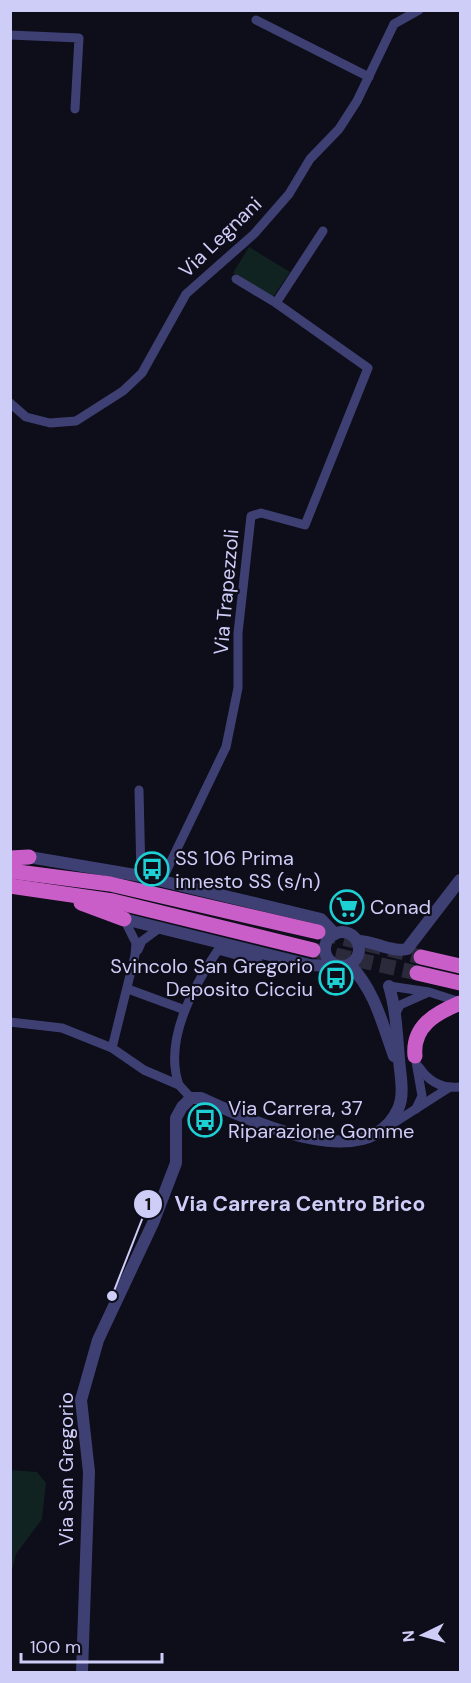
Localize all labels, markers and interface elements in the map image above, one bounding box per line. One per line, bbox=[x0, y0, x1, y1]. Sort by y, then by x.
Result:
street label: Via Legnani bbox=[173, 191, 267, 283]
street label: Via Trapezzoli bbox=[208, 528, 244, 656]
place label: SS 106 Prima innesto SS (s/n) bbox=[175, 845, 321, 894]
bus stop icon: SS 106 Prima innesto SS (s/n) bbox=[134, 851, 170, 887]
supermarket icon: Conad bbox=[329, 889, 365, 925]
place label: Conad bbox=[370, 894, 431, 920]
place label: Svincolo San Gregorio Deposito Cicciu bbox=[110, 953, 313, 1002]
bus stop icon: Svincolo San Gregorio Deposito Cicciu bbox=[318, 960, 354, 996]
place label: Via Carrera, 37 Riparazione Gomme bbox=[228, 1095, 414, 1144]
bus stop icon: Via Carrera, 37 Riparazione Gomme bbox=[187, 1102, 223, 1138]
callout: Via Carrera Centro Brico bbox=[133, 1184, 438, 1223]
text: Via Carrera Centro Brico bbox=[175, 1190, 425, 1218]
text: 1 bbox=[145, 1192, 151, 1216]
street label: Via San Gregorio bbox=[53, 1392, 79, 1546]
north arrow bbox=[393, 1605, 453, 1665]
scale bar bbox=[21, 1626, 162, 1664]
text: N bbox=[398, 1630, 420, 1643]
text: 100 m bbox=[30, 1635, 81, 1659]

